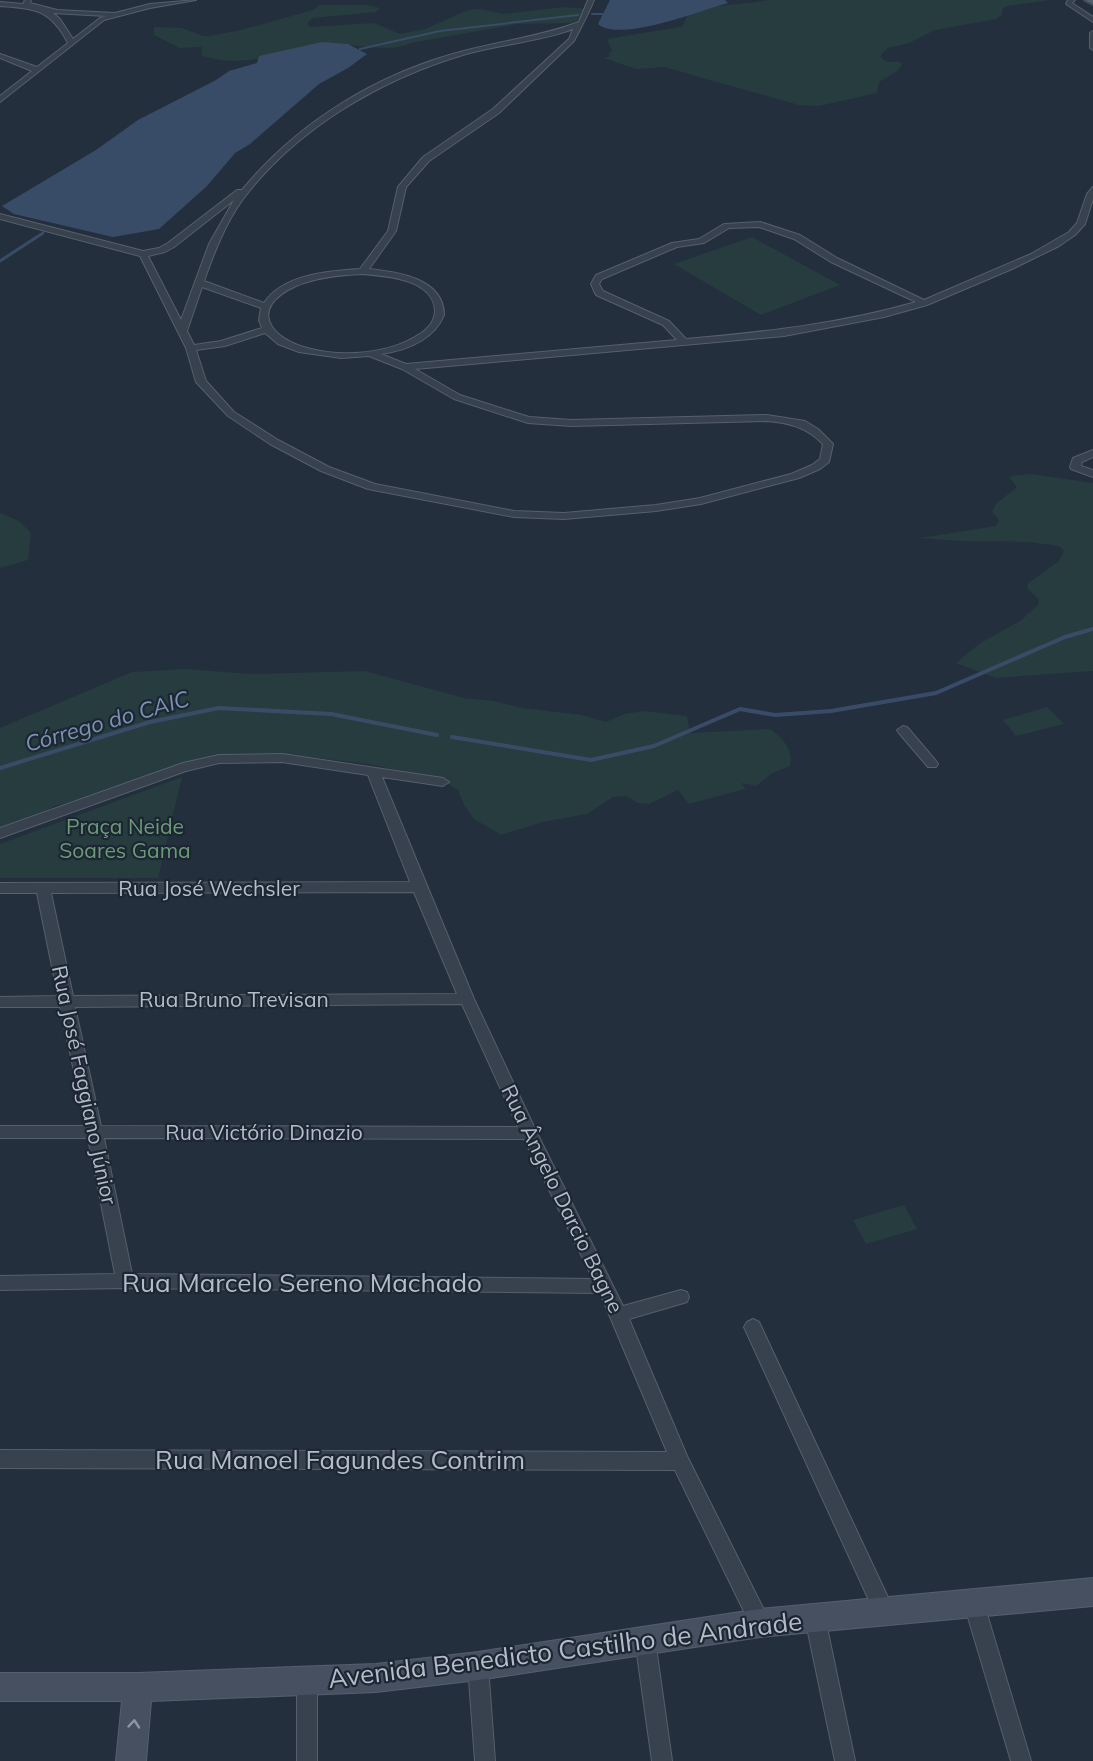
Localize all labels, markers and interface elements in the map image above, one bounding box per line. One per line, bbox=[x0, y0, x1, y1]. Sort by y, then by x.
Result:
water label: Córrego do CAIC bbox=[22, 684, 192, 758]
park label: Praça Neide Soares Gama bbox=[59, 813, 191, 863]
street label: Rua José Wechsler bbox=[118, 875, 300, 901]
street label: Rua José Faggiano Júnior bbox=[47, 963, 123, 1207]
street label: Rua Bruno Trevisan bbox=[139, 986, 329, 1012]
street label: Rua Ângelo Darcio Bagne bbox=[496, 1080, 630, 1317]
street label: Rua Victório Dinazio bbox=[165, 1119, 363, 1145]
street label: Rua Marcelo Sereno Machado bbox=[122, 1266, 482, 1299]
street label: Rua Manoel Fagundes Contrim bbox=[155, 1443, 525, 1476]
street label: Avenida Benedicto Castilho de Andrade bbox=[326, 1604, 804, 1695]
one-way arrow bbox=[127, 1719, 140, 1728]

